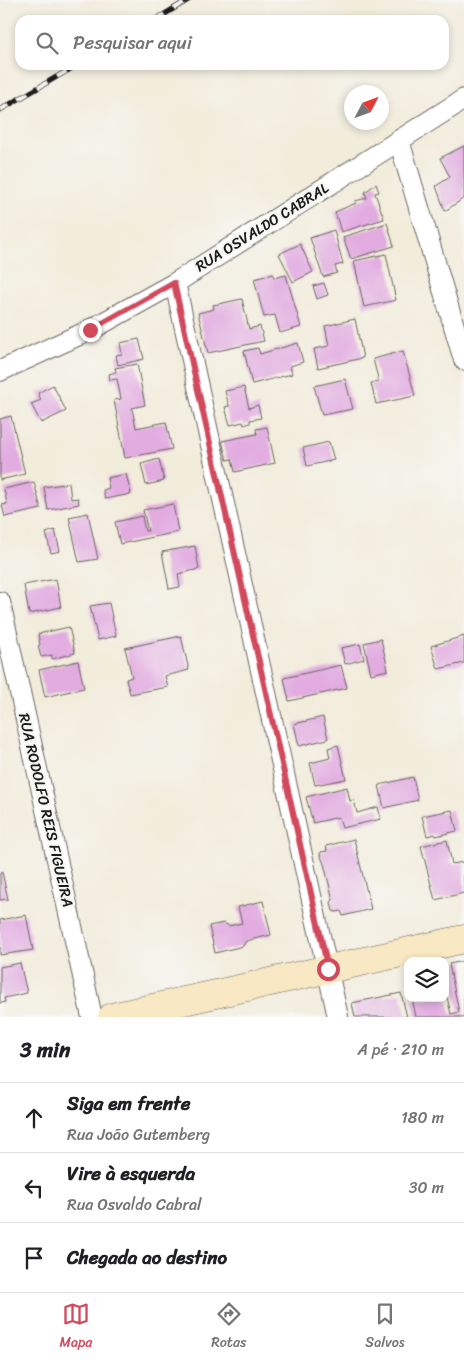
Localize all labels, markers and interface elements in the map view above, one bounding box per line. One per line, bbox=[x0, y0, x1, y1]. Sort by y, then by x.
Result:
search box bbox=[15, 15, 449, 70]
text: Pesquisar aqui bbox=[73, 26, 192, 59]
icon: search bbox=[33, 29, 61, 57]
north arrow bbox=[344, 85, 389, 130]
street label: RUA OSVALDO CABRAL bbox=[190, 175, 334, 279]
route end bbox=[79, 319, 102, 342]
street label: RUA RODOLFO REIS FIGUEIRA bbox=[11, 711, 81, 909]
map controls bbox=[404, 957, 449, 1002]
button: layers bbox=[404, 957, 449, 1002]
route start bbox=[317, 958, 340, 981]
text: 3 min bbox=[20, 1031, 70, 1069]
text: A pé · 210 m bbox=[357, 1035, 444, 1064]
text: Siga em frente bbox=[67, 1087, 190, 1120]
text: 180 m bbox=[401, 1103, 444, 1132]
icon: ahead bbox=[20, 1104, 48, 1132]
text: Rua João Gutemberg bbox=[67, 1120, 210, 1149]
text: Vire à esquerda bbox=[67, 1157, 195, 1190]
text: 30 m bbox=[409, 1173, 444, 1202]
icon: left bbox=[20, 1174, 48, 1202]
text: Rua Osvaldo Cabral bbox=[67, 1190, 202, 1219]
text: Chegada ao destino bbox=[67, 1241, 227, 1274]
icon: arrive bbox=[20, 1244, 48, 1272]
tab: Mapa bbox=[59, 1300, 92, 1355]
tab: Rotas bbox=[211, 1300, 246, 1355]
tab: Salvos bbox=[365, 1300, 405, 1355]

